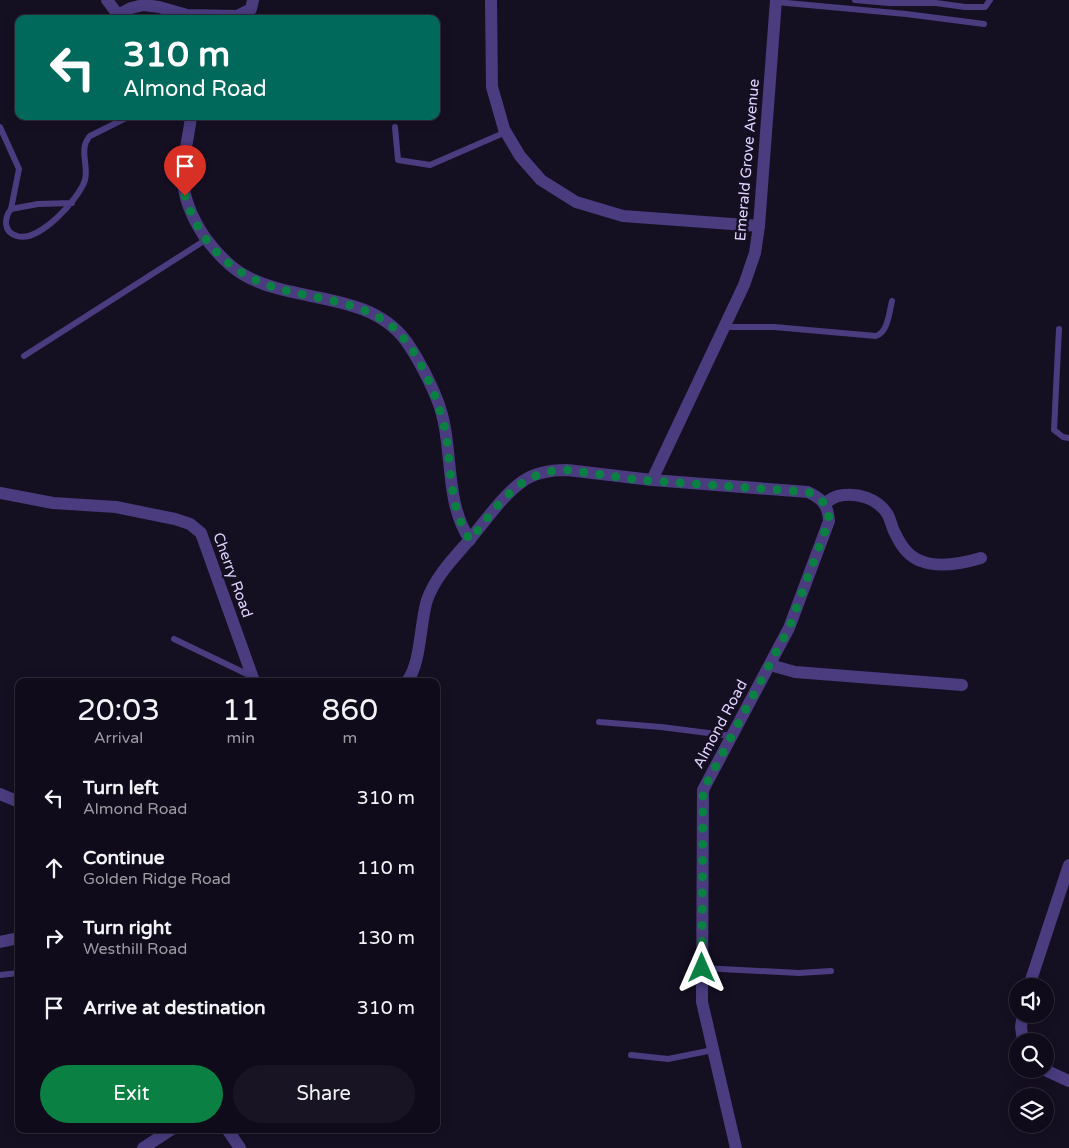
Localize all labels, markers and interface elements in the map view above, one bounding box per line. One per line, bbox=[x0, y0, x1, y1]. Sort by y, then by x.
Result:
text: 310 m bbox=[123, 34, 230, 76]
icon: left bbox=[40, 35, 105, 100]
text: Almond Road bbox=[123, 76, 267, 102]
street label: Emerald Grove Avenue bbox=[731, 78, 763, 242]
pin bbox=[164, 145, 206, 196]
icon: arrive bbox=[171, 152, 199, 180]
street label: Cherry Road bbox=[209, 530, 257, 620]
street label: Almond Road bbox=[689, 677, 751, 771]
text: 20:03 bbox=[77, 692, 160, 729]
text: 11 bbox=[222, 692, 260, 729]
text: 860 bbox=[322, 692, 378, 729]
text: Arrival bbox=[94, 728, 143, 748]
text: min bbox=[227, 728, 255, 748]
text: m bbox=[342, 728, 357, 748]
text: Turn left bbox=[83, 777, 159, 799]
icon: left bbox=[40, 784, 68, 812]
text: 310 m bbox=[357, 787, 415, 809]
text: Almond Road bbox=[83, 799, 187, 819]
text: Continue bbox=[83, 847, 165, 869]
icon: ahead bbox=[40, 854, 68, 882]
text: 110 m bbox=[357, 857, 415, 879]
text: Golden Ridge Road bbox=[83, 869, 231, 889]
text: Turn right bbox=[83, 917, 171, 939]
icon: right bbox=[40, 924, 68, 952]
text: 130 m bbox=[357, 927, 415, 949]
text: Westhill Road bbox=[83, 939, 187, 959]
position arrow bbox=[675, 941, 727, 993]
map controls bbox=[1009, 978, 1054, 1133]
button: sound bbox=[1009, 978, 1054, 1023]
icon: arrive bbox=[40, 994, 68, 1022]
text: Arrive at destination bbox=[83, 997, 266, 1019]
text: 310 m bbox=[357, 997, 415, 1019]
button: search bbox=[1009, 1033, 1054, 1078]
button: Exit bbox=[40, 1065, 223, 1123]
button: Share bbox=[233, 1065, 415, 1123]
button: layers bbox=[1009, 1088, 1054, 1133]

